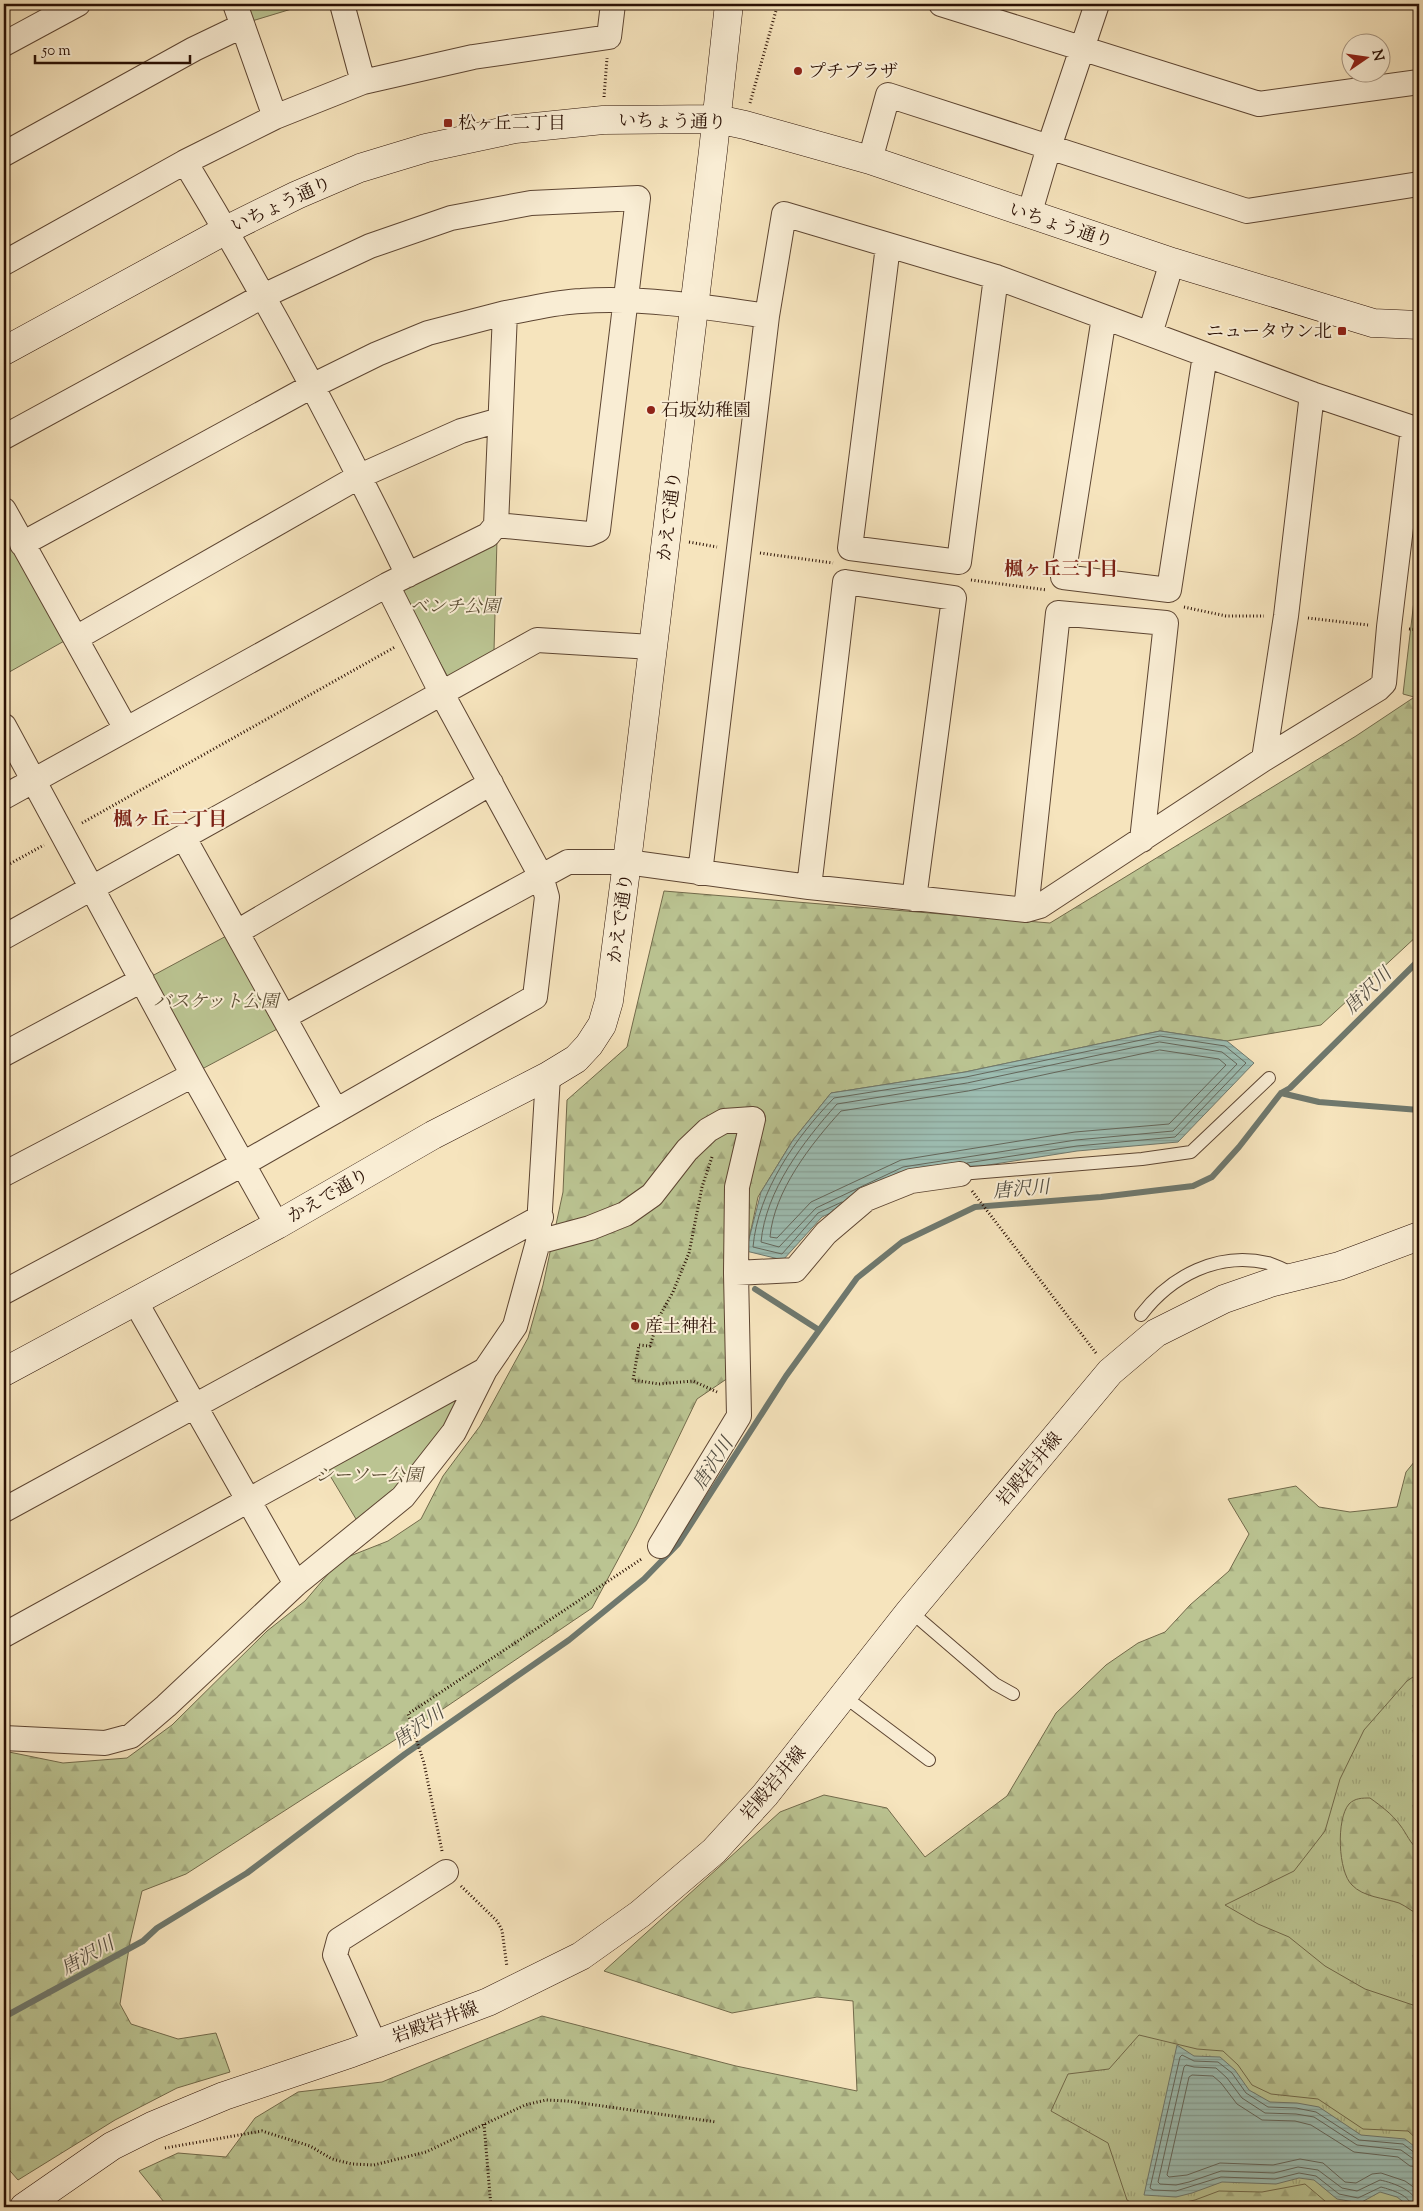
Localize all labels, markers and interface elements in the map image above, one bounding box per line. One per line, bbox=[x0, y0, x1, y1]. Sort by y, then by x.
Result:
scale bar bbox=[35, 32, 190, 64]
north arrow bbox=[1340, 32, 1390, 82]
text: 50 m bbox=[41, 41, 71, 62]
text: N bbox=[1366, 48, 1388, 63]
place label: プチプラザ bbox=[808, 60, 898, 86]
marker: プチプラザ bbox=[792, 65, 804, 77]
street label: いちょう通り bbox=[618, 109, 726, 137]
place label: 松ヶ丘二丁目 bbox=[458, 112, 566, 138]
marker: 松ヶ丘二丁目 bbox=[442, 117, 454, 129]
street label: いちょう通り bbox=[227, 171, 336, 240]
street label: いちょう通り bbox=[1005, 198, 1116, 256]
place label: ニュータウン北 bbox=[1206, 320, 1332, 346]
marker: ニュータウン北 bbox=[1336, 325, 1348, 337]
place label: 石坂幼稚園 bbox=[661, 399, 751, 425]
marker: 石坂幼稚園 bbox=[645, 404, 657, 416]
street label: かえで通り bbox=[653, 470, 689, 562]
district label: 楓ヶ丘三丁目 bbox=[1004, 557, 1118, 584]
park label: ベンチ公園 bbox=[410, 595, 503, 621]
district label: 楓ヶ丘二丁目 bbox=[113, 807, 227, 834]
street label: かえで通り bbox=[603, 872, 641, 965]
water label: 唐沢川 bbox=[1339, 961, 1400, 1021]
park label: バスケット公園 bbox=[153, 990, 282, 1016]
street label: かえで通り bbox=[284, 1163, 374, 1230]
water label: 唐沢川 bbox=[992, 1174, 1053, 1206]
place label: 産土神社 bbox=[645, 1315, 717, 1341]
marker: 産土神社 bbox=[629, 1320, 641, 1332]
street label: 岩殿岩井線 bbox=[992, 1427, 1069, 1513]
water label: 唐沢川 bbox=[687, 1431, 742, 1496]
park label: シーソー公園 bbox=[315, 1464, 426, 1490]
water label: 唐沢川 bbox=[388, 1699, 452, 1755]
street label: 岩殿岩井線 bbox=[736, 1741, 813, 1827]
water label: 唐沢川 bbox=[57, 1931, 121, 1983]
street label: 岩殿岩井線 bbox=[389, 1996, 482, 2051]

